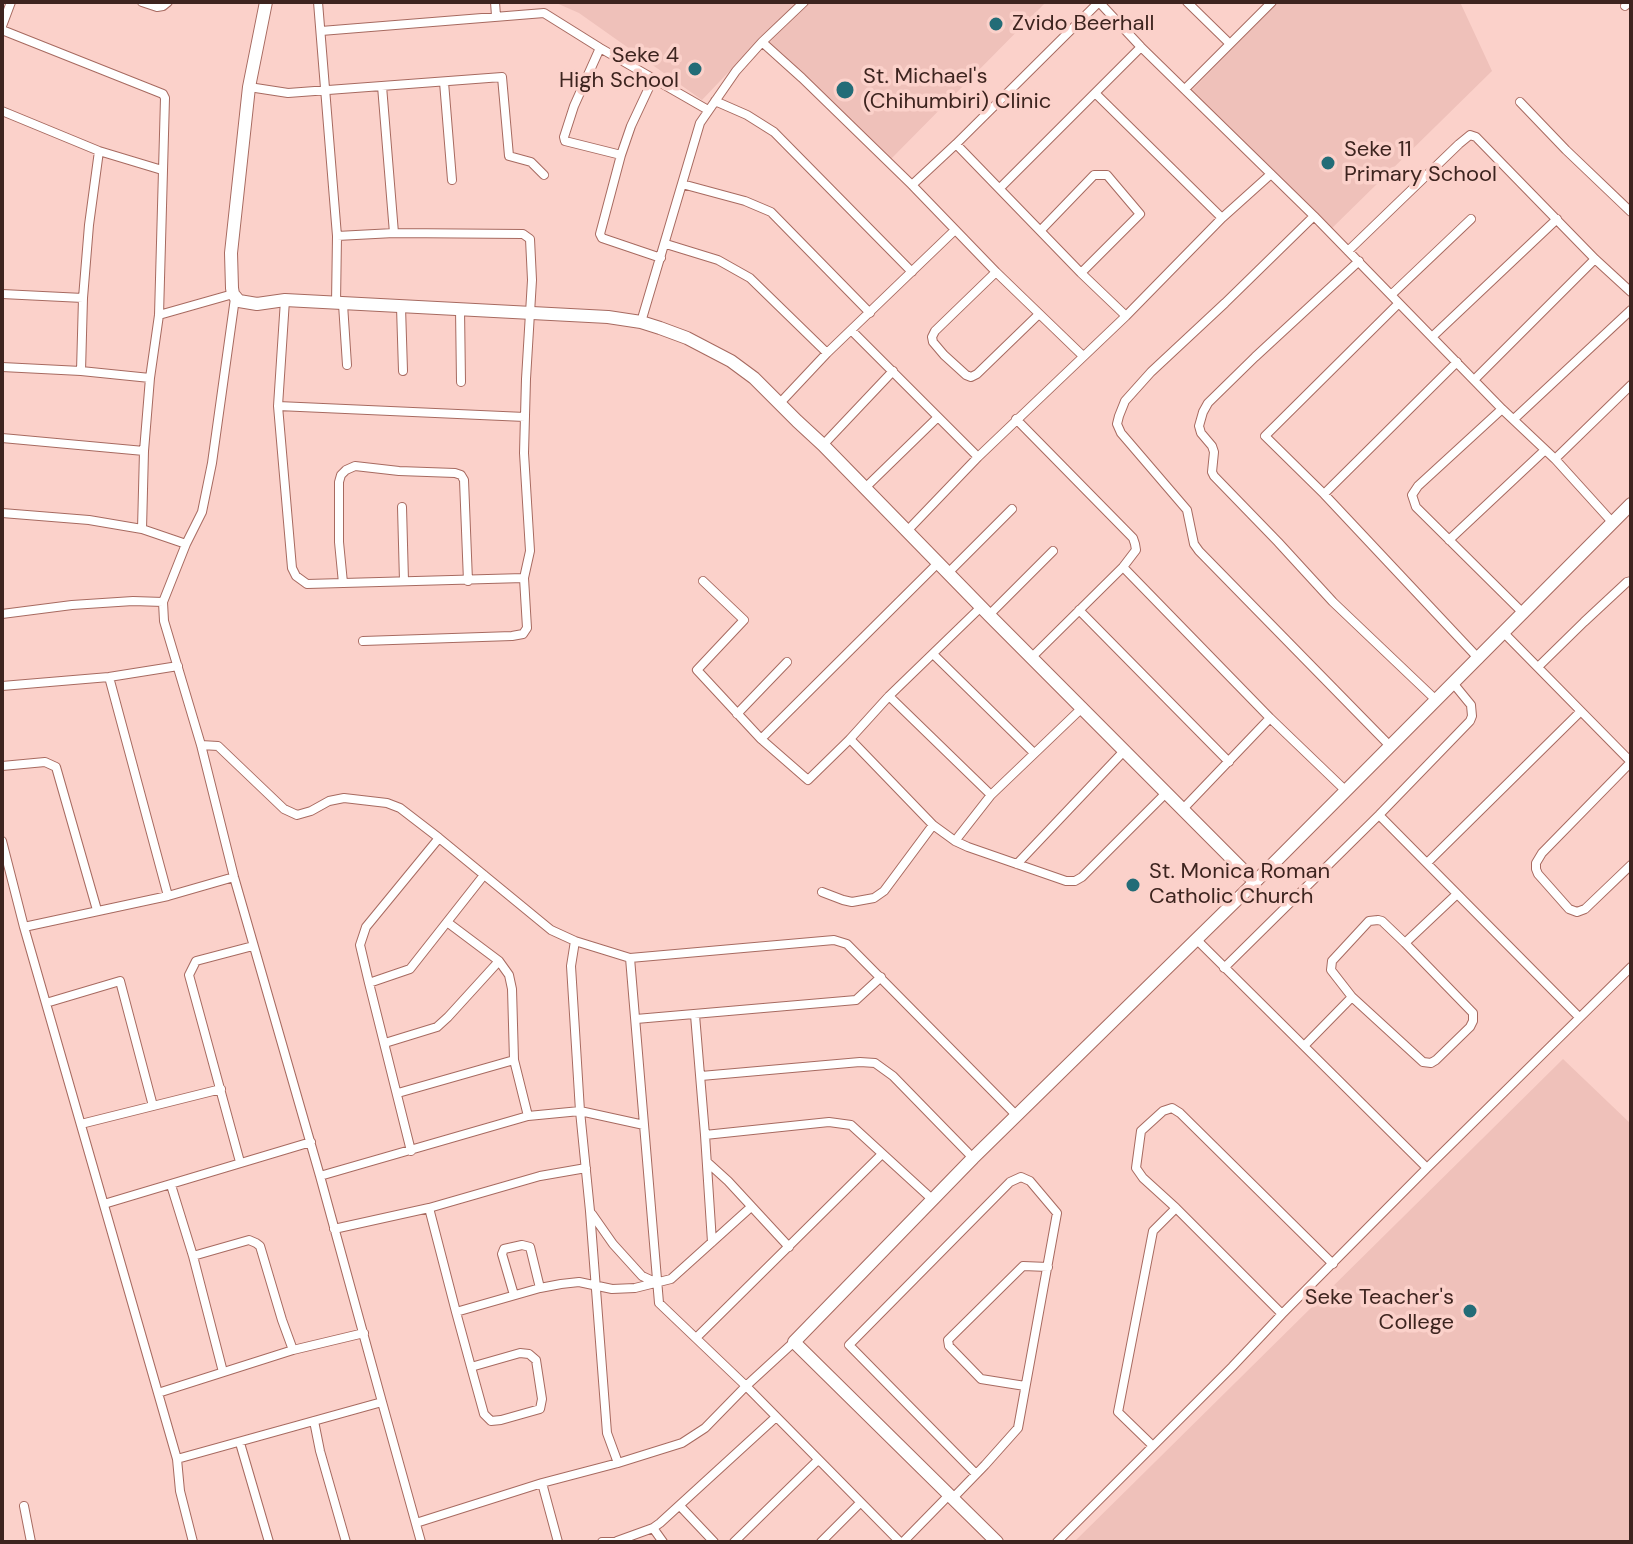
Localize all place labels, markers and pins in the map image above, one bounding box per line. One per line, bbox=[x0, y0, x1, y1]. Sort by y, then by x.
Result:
place label: Zvido Beerhall bbox=[1012, 11, 1154, 37]
marker: Zvido Beerhall bbox=[987, 15, 1005, 33]
place label: Seke 4 High School bbox=[559, 43, 679, 94]
marker: Seke 4 High School bbox=[686, 60, 704, 78]
place label: St. Michael's (Chihumbiri) Clinic bbox=[863, 64, 1051, 116]
marker: St. Michael's (Chihumbiri) Clinic bbox=[834, 79, 856, 101]
place label: Seke 11 Primary School bbox=[1344, 137, 1497, 188]
marker: Seke 11 Primary School bbox=[1319, 154, 1337, 172]
place label: St. Monica Roman Catholic Church bbox=[1149, 859, 1330, 910]
marker: St. Monica Roman Catholic Church bbox=[1124, 876, 1142, 894]
place label: Seke Teacher's College bbox=[1305, 1285, 1454, 1336]
marker: Seke Teacher's College bbox=[1461, 1302, 1479, 1320]

